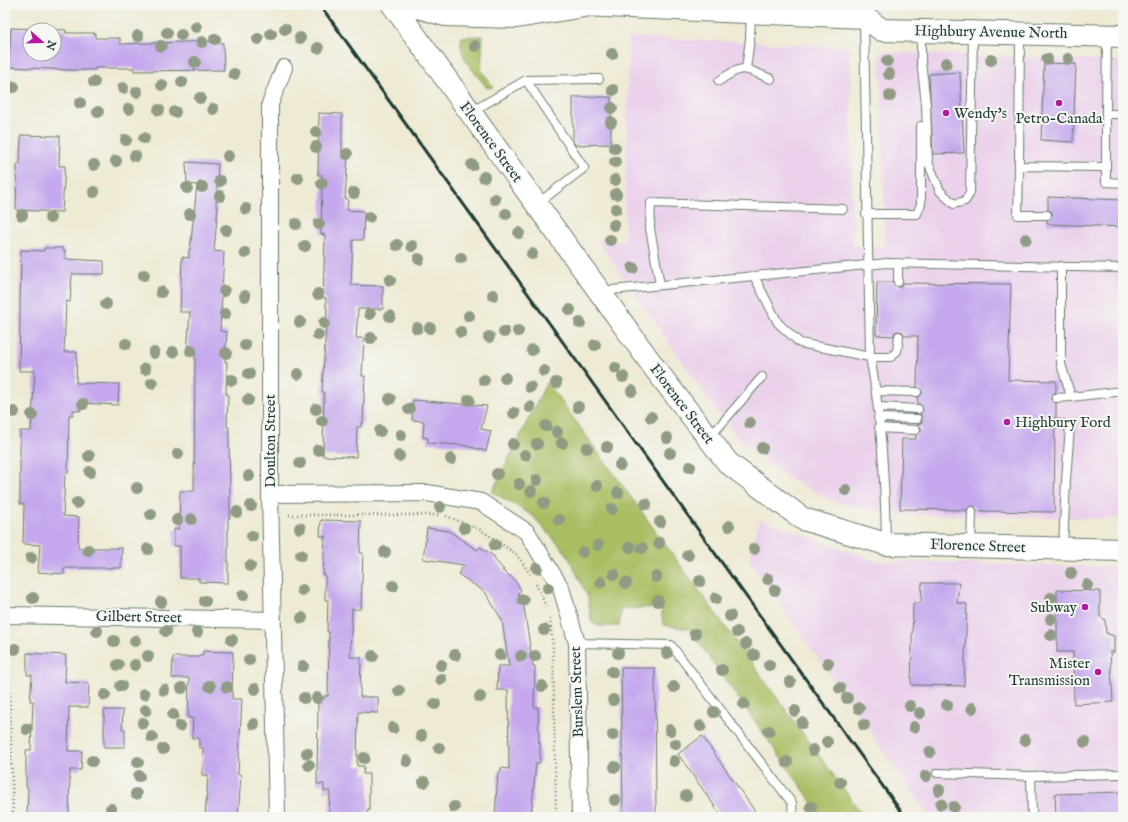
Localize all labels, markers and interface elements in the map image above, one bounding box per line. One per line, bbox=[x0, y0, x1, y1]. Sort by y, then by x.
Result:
street label: Highbury Avenue North bbox=[914, 21, 1068, 43]
north arrow bbox=[22, 22, 62, 62]
text: N bbox=[42, 37, 59, 52]
street label: Florence Street bbox=[455, 98, 527, 186]
marker: Petro-Canada bbox=[1054, 98, 1064, 108]
place label: Wendy's bbox=[954, 104, 1007, 123]
marker: Wendy's bbox=[941, 108, 951, 118]
place label: Petro-Canada bbox=[1015, 109, 1103, 128]
street label: Florence Street bbox=[646, 360, 718, 448]
street label: Doulton Street bbox=[261, 394, 280, 488]
place label: Highbury Ford bbox=[1015, 413, 1112, 432]
marker: Highbury Ford bbox=[1002, 417, 1012, 427]
street label: Florence Street bbox=[930, 535, 1026, 557]
place label: Subway bbox=[1030, 598, 1078, 617]
marker: Subway bbox=[1080, 602, 1090, 612]
street label: Gilbert Street bbox=[96, 607, 182, 627]
street label: Burslem Street bbox=[566, 646, 588, 738]
place label: Mister Transmission bbox=[1009, 654, 1090, 690]
marker: Mister Transmission bbox=[1093, 667, 1103, 677]

